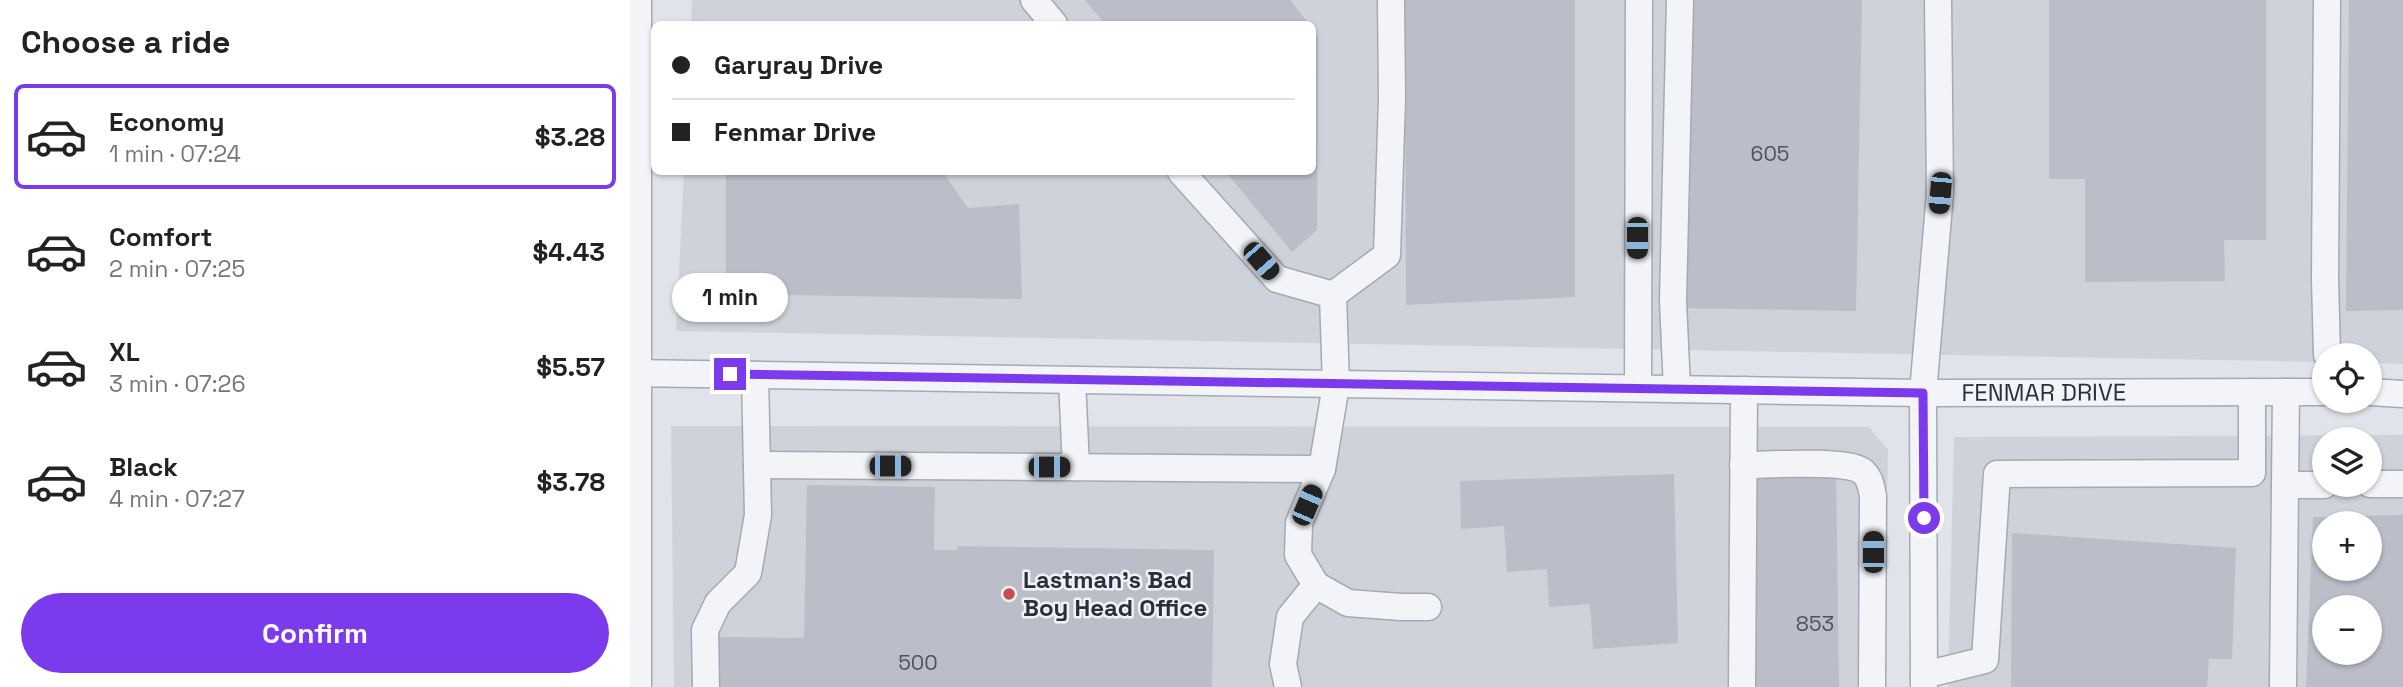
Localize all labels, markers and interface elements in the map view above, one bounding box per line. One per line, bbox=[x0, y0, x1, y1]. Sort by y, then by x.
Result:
text: Choose a ride bbox=[21, 22, 231, 62]
text: Garyray Drive bbox=[714, 48, 883, 82]
icon: car bbox=[25, 105, 88, 168]
text: Economy bbox=[109, 105, 225, 139]
text: Fenmar Drive bbox=[714, 115, 876, 149]
text: $3.28 bbox=[535, 120, 605, 154]
text: 1 min · 07:24 bbox=[109, 139, 241, 169]
house number: 605 bbox=[1751, 140, 1789, 167]
car bbox=[1928, 171, 1953, 215]
car bbox=[1627, 217, 1648, 259]
icon: car bbox=[25, 220, 88, 283]
text: Comfort bbox=[109, 220, 212, 254]
text: $4.43 bbox=[533, 235, 605, 269]
car bbox=[1240, 238, 1283, 284]
text: 2 min · 07:25 bbox=[109, 254, 245, 284]
callout: 1 min bbox=[672, 272, 788, 322]
text: 1 min bbox=[702, 282, 758, 312]
icon: car bbox=[25, 335, 88, 398]
text: XL bbox=[109, 335, 140, 369]
map controls bbox=[2312, 343, 2382, 665]
button: locate bbox=[2312, 343, 2382, 413]
text: $5.57 bbox=[536, 350, 605, 384]
route end bbox=[714, 358, 746, 390]
text: 3 min · 07:26 bbox=[109, 369, 246, 399]
street label: FENMAR DRIVE bbox=[1961, 376, 2126, 408]
button: layers bbox=[2312, 427, 2382, 497]
icon: car bbox=[25, 450, 88, 513]
text: Black bbox=[109, 450, 178, 484]
car bbox=[870, 456, 912, 477]
car bbox=[1029, 457, 1071, 478]
text: $3.78 bbox=[537, 465, 605, 499]
car bbox=[1290, 482, 1325, 528]
text: 4 min · 07:27 bbox=[109, 484, 245, 514]
route start bbox=[1908, 502, 1940, 534]
button: + bbox=[2312, 511, 2382, 581]
car bbox=[1863, 531, 1884, 573]
place label: Lastman's Bad Boy Head Office bbox=[1023, 564, 1207, 623]
marker: Lastman's Bad Boy Head Office bbox=[1001, 586, 1017, 602]
button: Confirm bbox=[21, 593, 609, 673]
button: − bbox=[2312, 595, 2382, 665]
house number: 853 bbox=[1796, 610, 1834, 637]
house number: 500 bbox=[898, 649, 938, 676]

